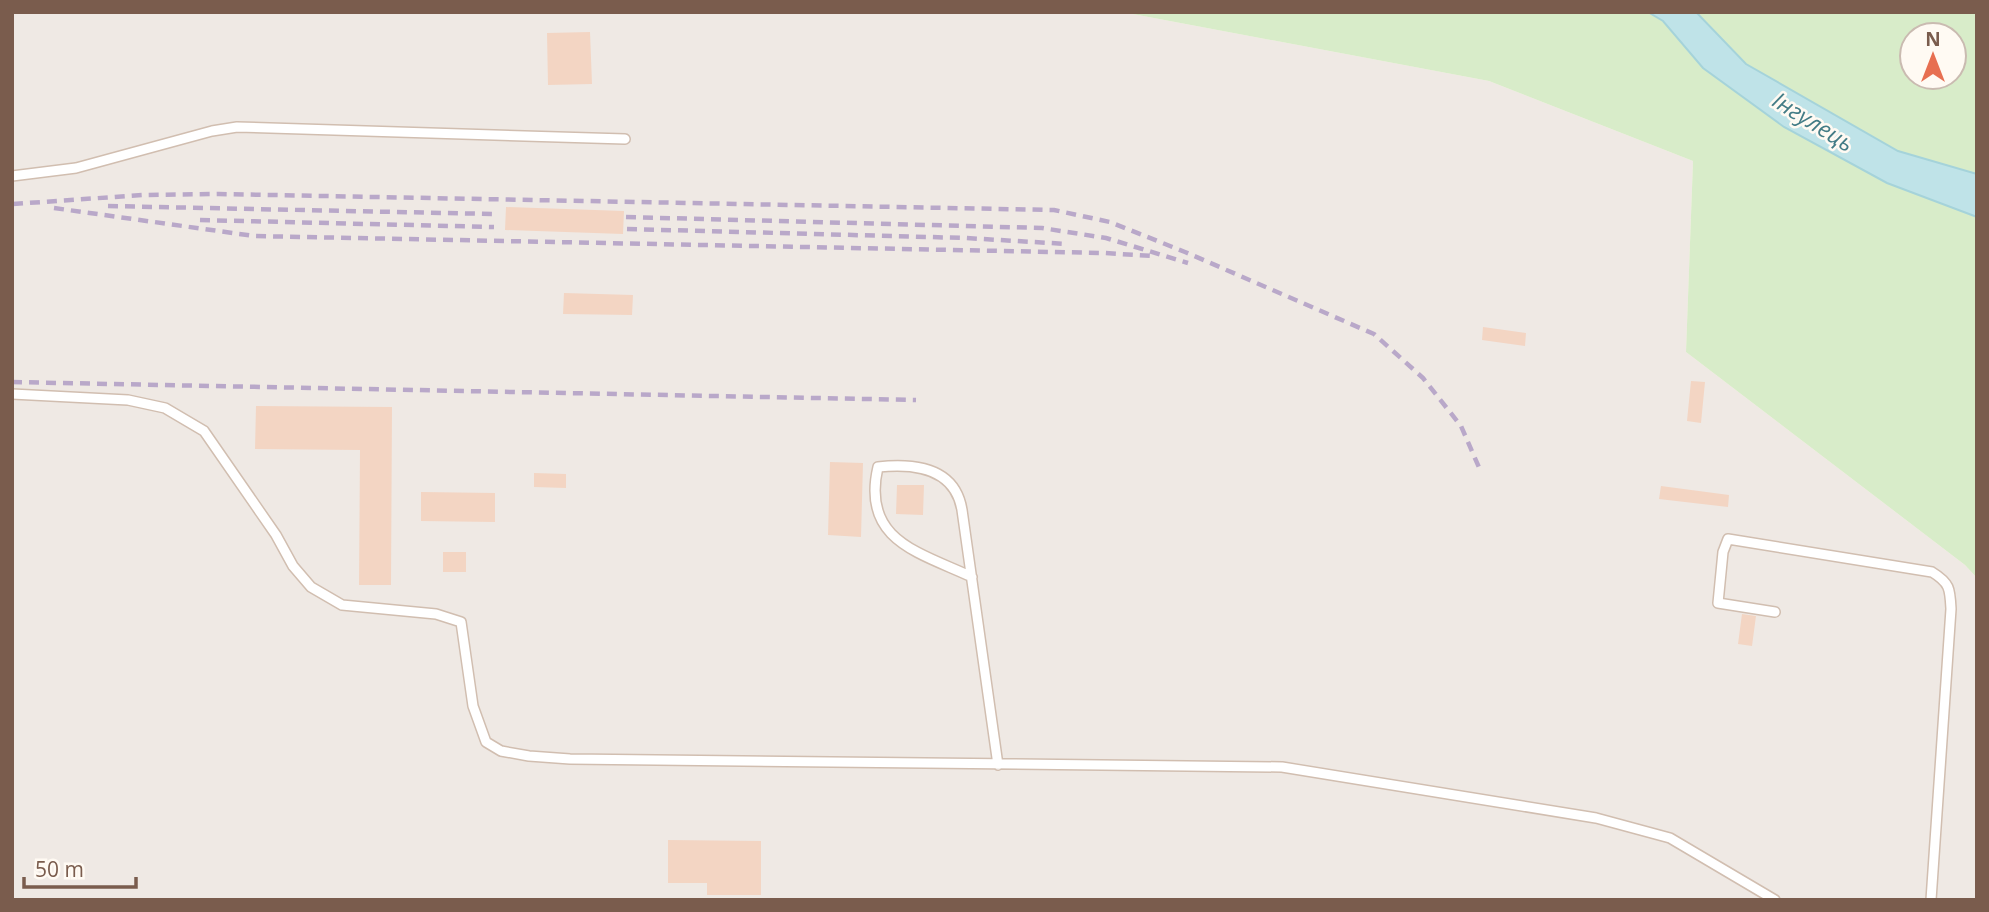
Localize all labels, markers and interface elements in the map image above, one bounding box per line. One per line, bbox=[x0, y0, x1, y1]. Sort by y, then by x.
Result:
north arrow bbox=[1898, 21, 1968, 91]
text: N bbox=[1925, 26, 1941, 52]
water label: Інгулець bbox=[1767, 84, 1860, 159]
scale bar bbox=[24, 846, 136, 890]
text: 50 m bbox=[35, 855, 84, 883]

